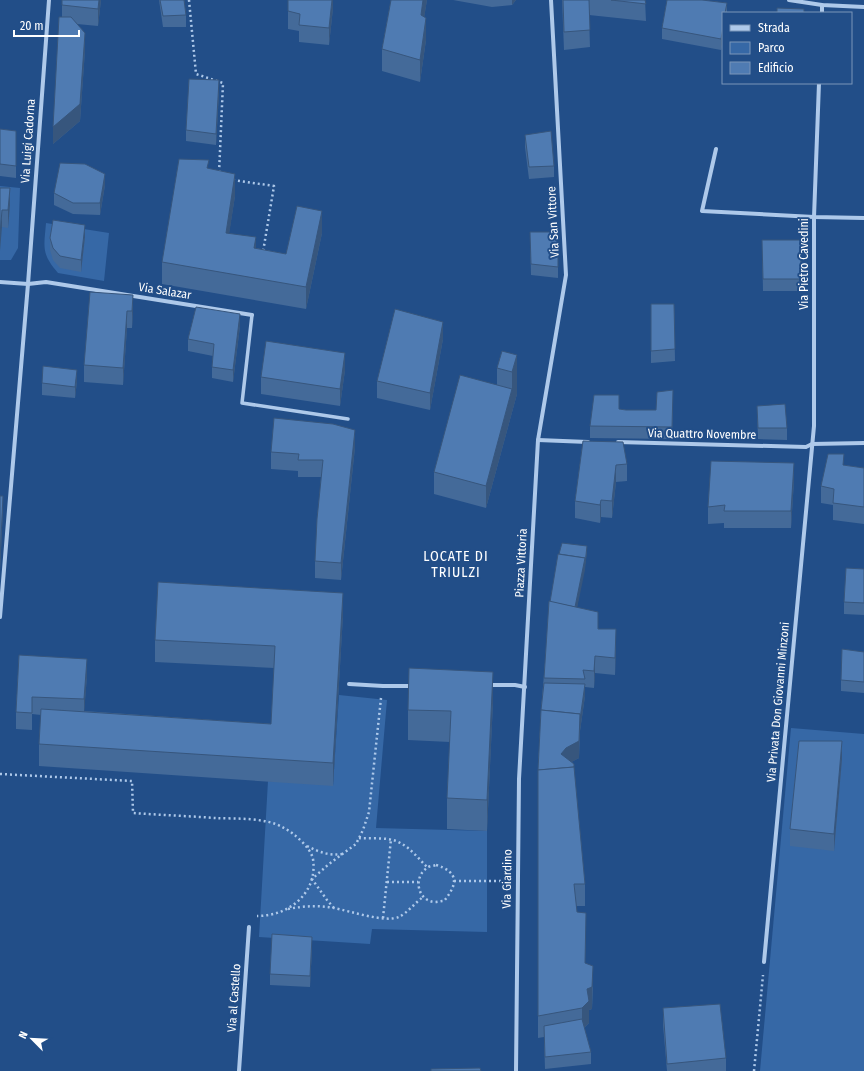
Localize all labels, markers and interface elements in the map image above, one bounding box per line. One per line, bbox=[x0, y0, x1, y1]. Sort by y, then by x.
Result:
scale bar bbox=[14, 12, 79, 38]
legend bbox=[722, 12, 852, 84]
text: 20 m bbox=[20, 19, 44, 33]
text: Strada bbox=[758, 21, 790, 35]
text: Parco bbox=[758, 41, 785, 55]
text: Edificio bbox=[758, 61, 794, 75]
street label: Via Luigi Cadorna bbox=[18, 98, 38, 184]
street label: Via San Vittore bbox=[544, 186, 562, 258]
street label: Via Pietro Cavedini bbox=[797, 218, 811, 310]
street label: Via Salazar bbox=[138, 280, 193, 302]
street label: Via Quattro Novembre bbox=[648, 426, 756, 442]
street label: Piazza Vittoria bbox=[512, 528, 530, 598]
district label: LOCATE DI TRIULZI bbox=[423, 548, 489, 581]
street label: Via Privata Don Giovanni Minzoni bbox=[764, 621, 792, 783]
street label: Via Giardino bbox=[499, 849, 515, 909]
street label: Via al Castello bbox=[225, 963, 243, 1033]
north arrow bbox=[12, 1019, 52, 1059]
text: N bbox=[16, 1029, 31, 1041]

